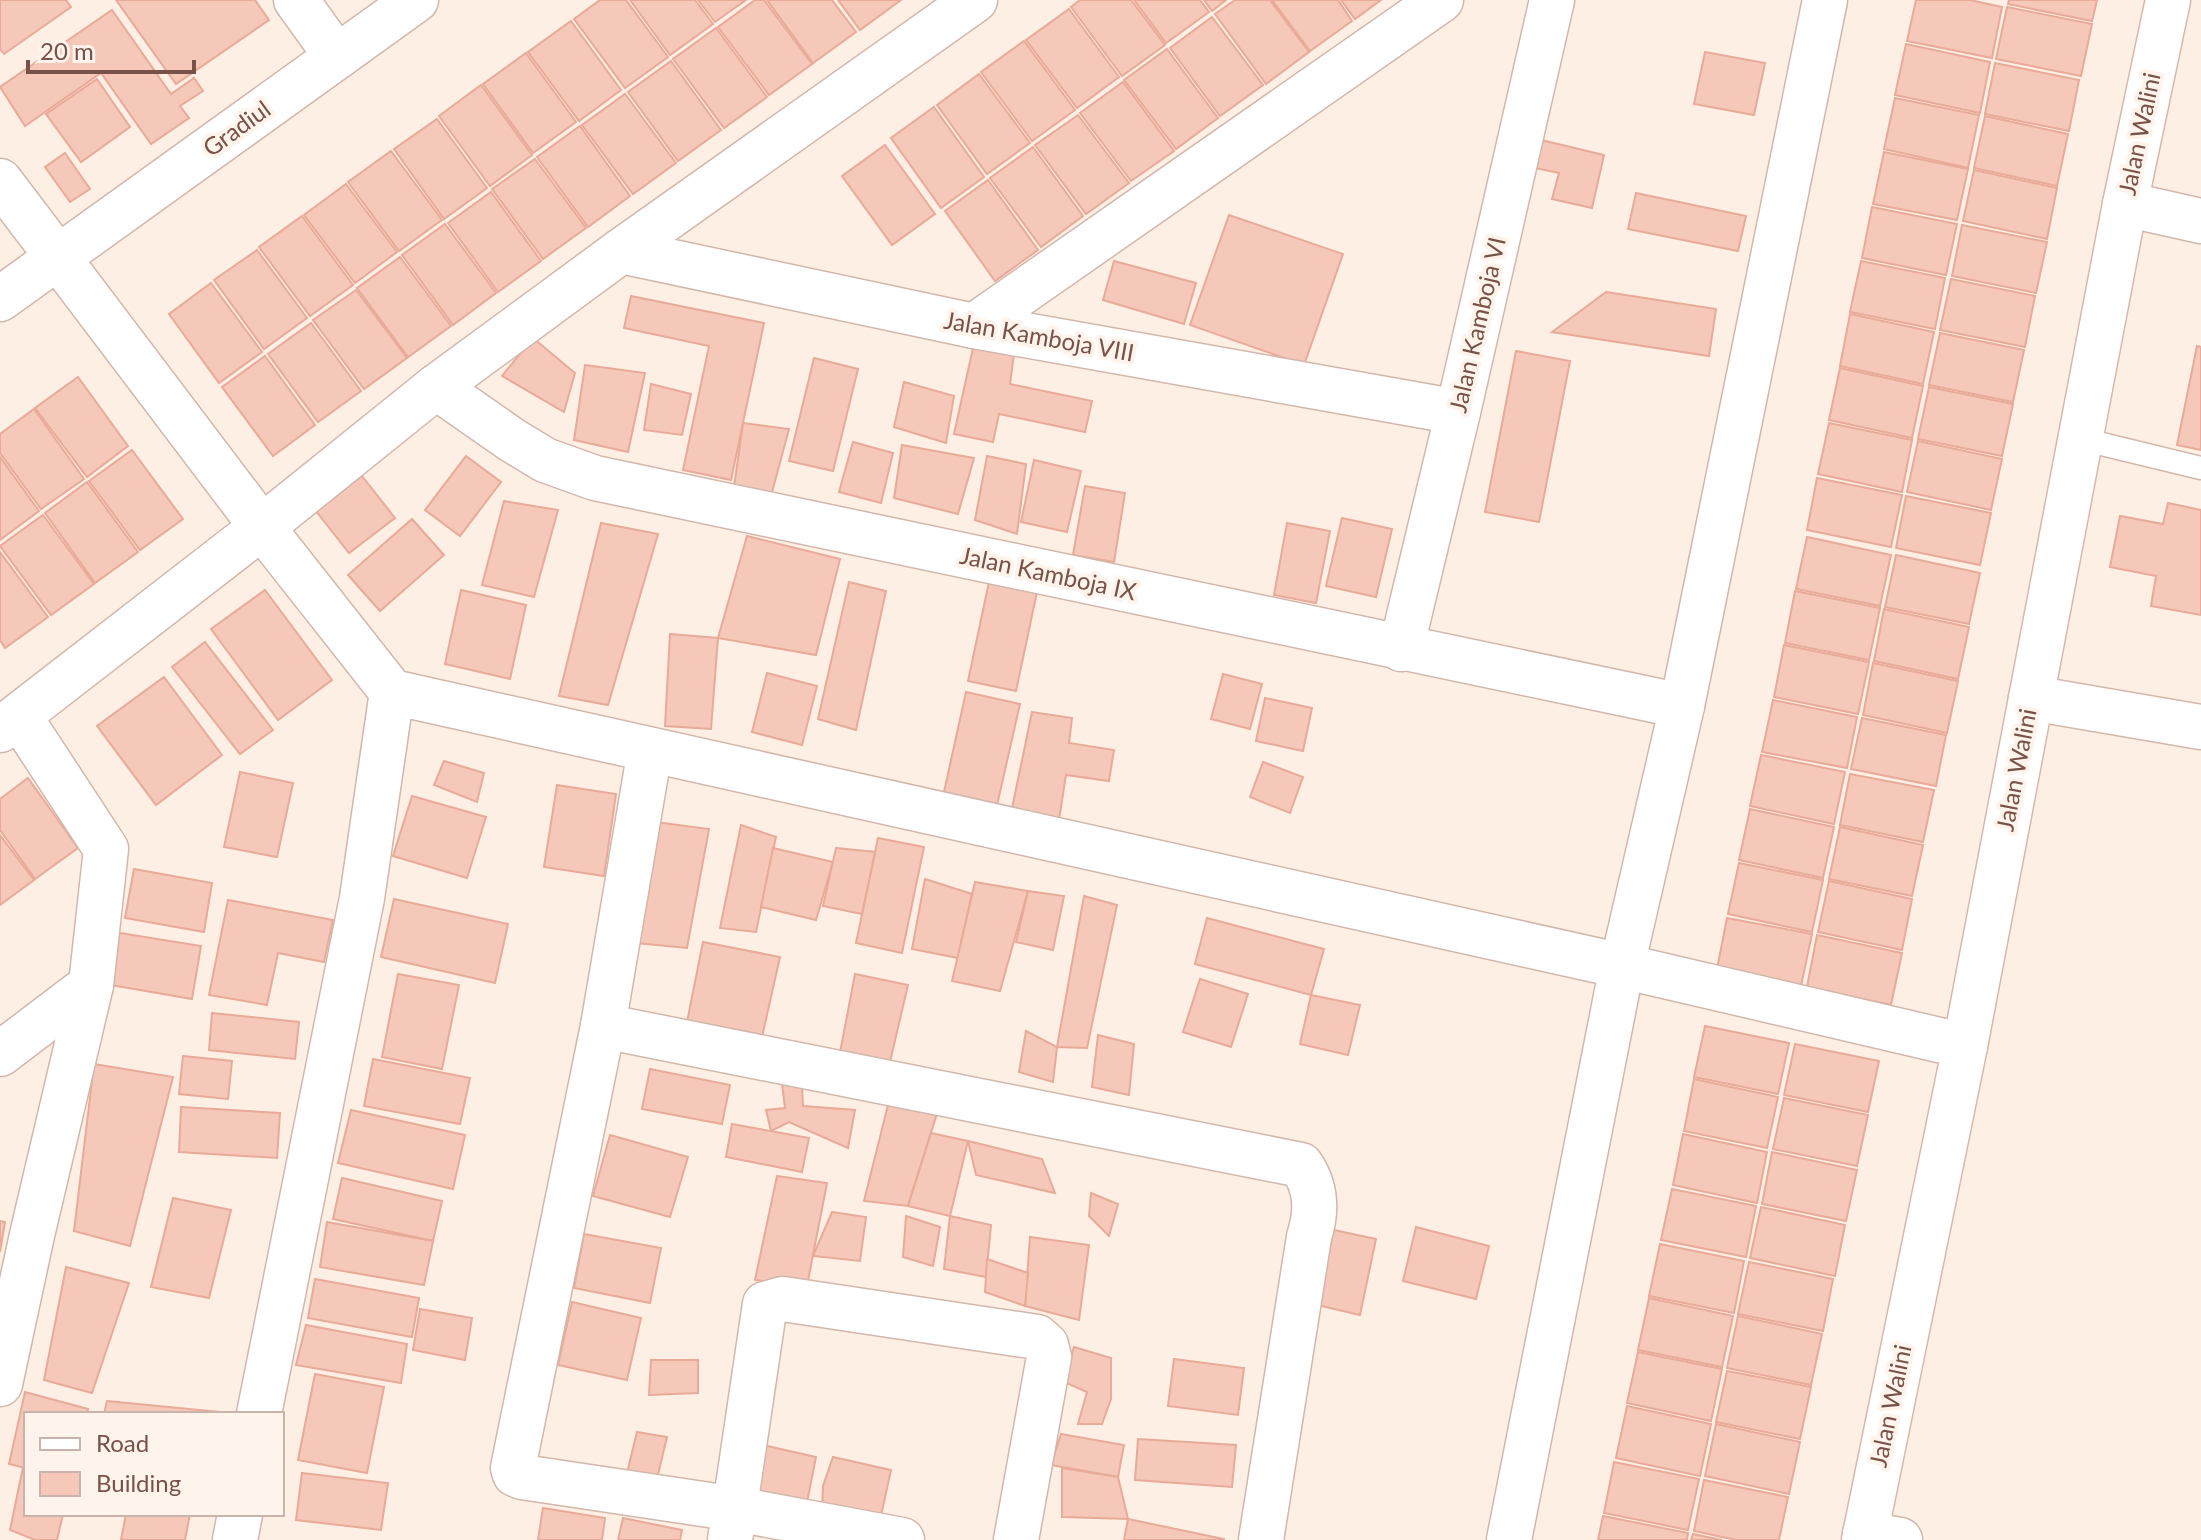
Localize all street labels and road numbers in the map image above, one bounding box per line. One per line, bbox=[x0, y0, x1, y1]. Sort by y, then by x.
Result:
street label: Jalan Walini bbox=[2111, 70, 2166, 198]
street label: Gradiul bbox=[197, 94, 275, 162]
street label: Jalan Kamboja VI bbox=[1442, 234, 1511, 415]
street label: Jalan Kamboja VIII bbox=[942, 305, 1137, 367]
street label: Jalan Kamboja IX bbox=[958, 540, 1139, 605]
street label: Jalan Walini bbox=[1989, 706, 2042, 834]
street label: Jalan Walini bbox=[1862, 1342, 1917, 1470]

